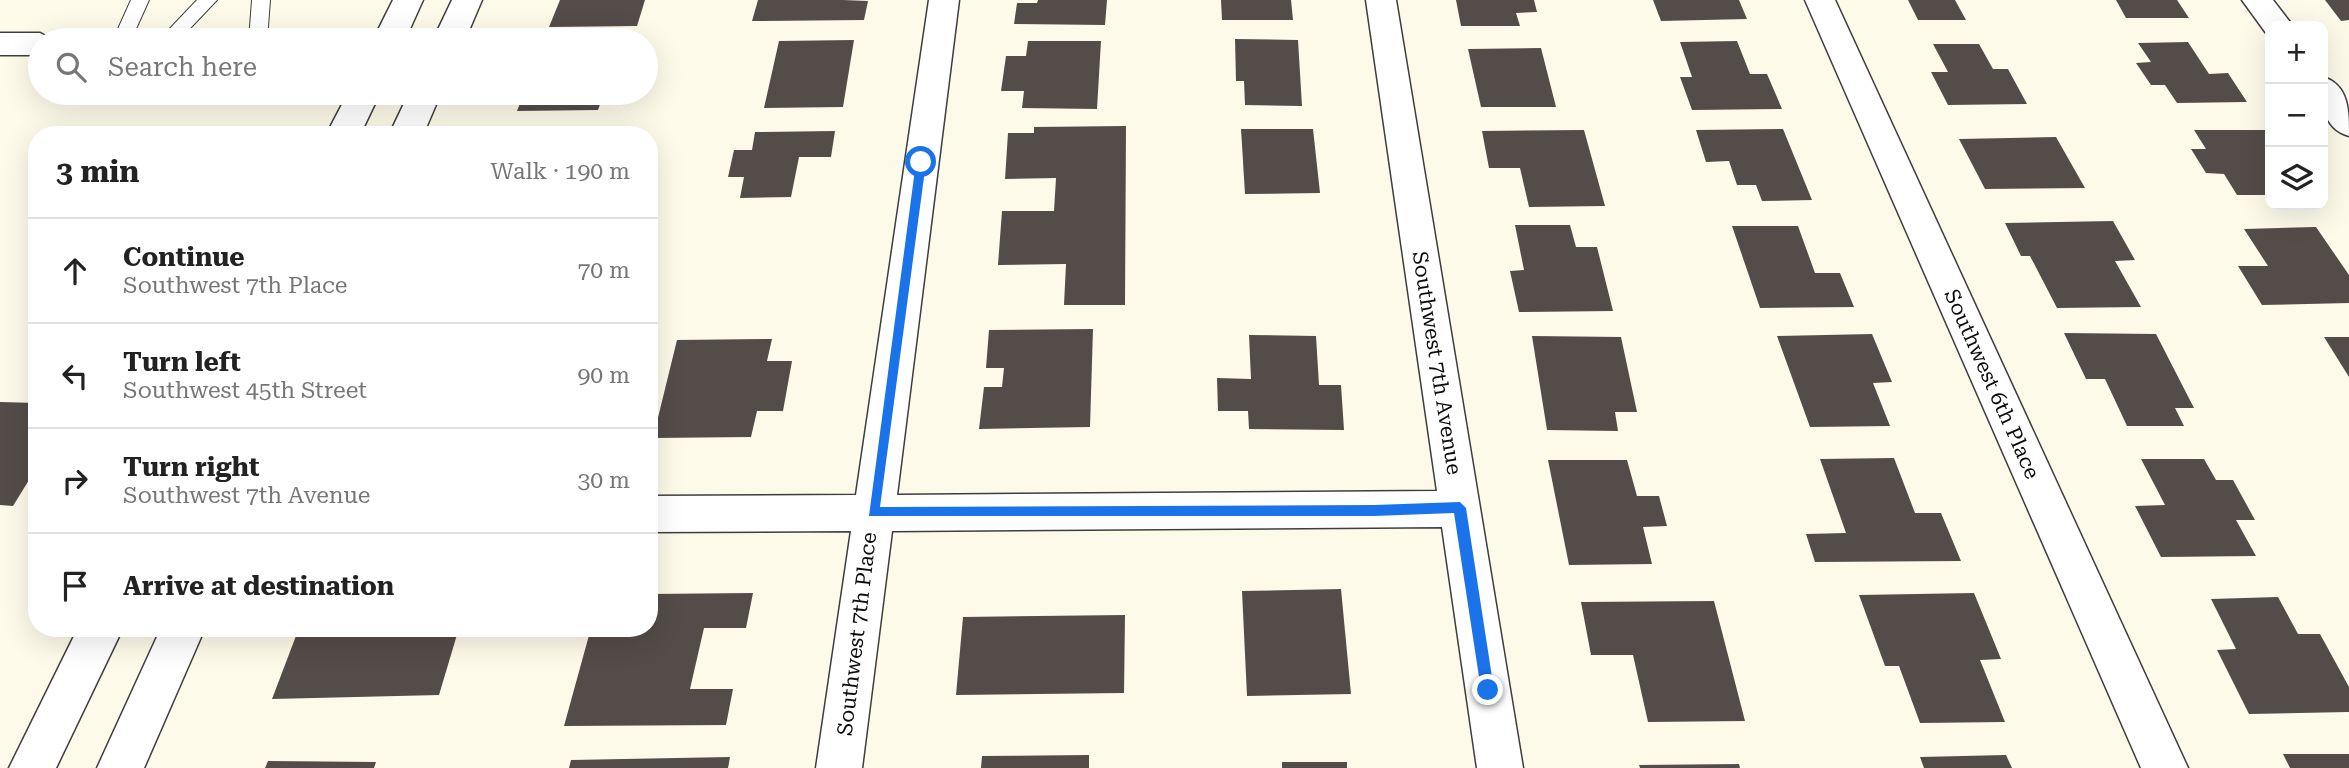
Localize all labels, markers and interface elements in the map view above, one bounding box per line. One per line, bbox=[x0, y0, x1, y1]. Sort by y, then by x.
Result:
map controls bbox=[2265, 21, 2328, 210]
button: + bbox=[2265, 21, 2328, 84]
search box bbox=[28, 28, 658, 105]
icon: search bbox=[52, 48, 90, 86]
text: Search here bbox=[108, 52, 257, 82]
button: − bbox=[2265, 84, 2328, 147]
route start bbox=[905, 146, 936, 177]
button: layers bbox=[2265, 147, 2328, 210]
text: 3 min bbox=[56, 154, 139, 189]
text: Walk · 190 m bbox=[491, 158, 630, 185]
text: Continue bbox=[123, 242, 245, 272]
street label: Southwest 7th Avenue bbox=[1407, 250, 1467, 476]
icon: ahead bbox=[56, 252, 94, 290]
text: 70 m bbox=[577, 257, 630, 284]
text: Southwest 7th Place bbox=[123, 272, 347, 299]
street label: Southwest 6th Place bbox=[1939, 286, 2045, 482]
text: Turn left bbox=[123, 347, 241, 377]
icon: left bbox=[56, 357, 94, 395]
text: 90 m bbox=[577, 362, 630, 389]
text: Southwest 45th Street bbox=[123, 377, 367, 404]
text: Turn right bbox=[123, 452, 259, 482]
icon: right bbox=[56, 462, 94, 500]
text: 30 m bbox=[577, 467, 630, 494]
text: Southwest 7th Avenue bbox=[123, 482, 370, 509]
street label: Southwest 7th Place bbox=[833, 531, 881, 737]
icon: arrive bbox=[56, 567, 94, 605]
text: Arrive at destination bbox=[123, 571, 394, 601]
route end bbox=[1472, 674, 1503, 705]

